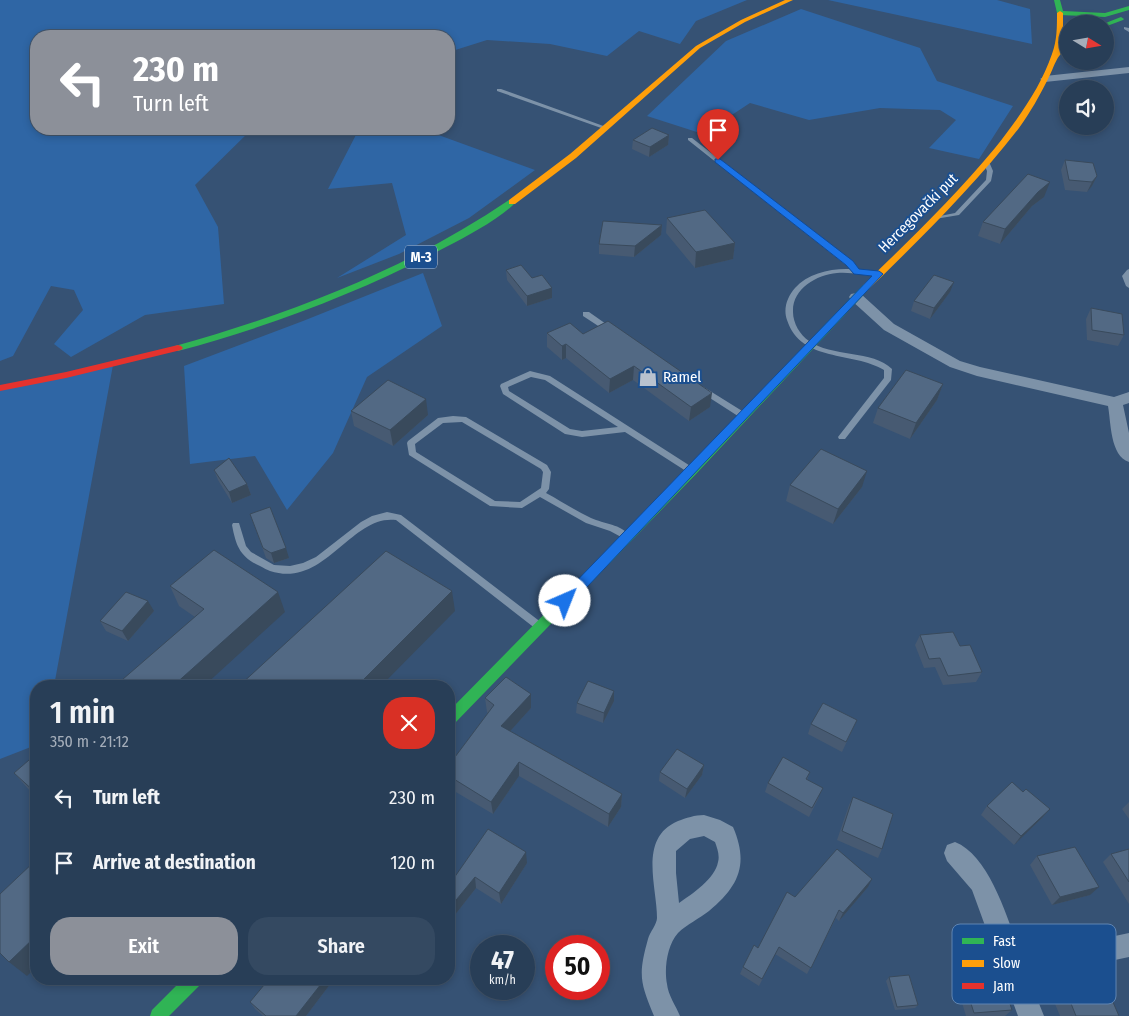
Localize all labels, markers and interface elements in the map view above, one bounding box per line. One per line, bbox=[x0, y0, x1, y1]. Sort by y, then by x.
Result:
north arrow bbox=[1059, 15, 1114, 70]
map controls bbox=[1059, 15, 1114, 135]
text: 230 m bbox=[133, 48, 219, 90]
icon: left bbox=[50, 50, 115, 115]
button: sound bbox=[1059, 80, 1114, 135]
text: Turn left bbox=[133, 90, 209, 117]
pin bbox=[697, 109, 739, 160]
icon: arrive bbox=[704, 116, 732, 144]
street label: Hercegovački put bbox=[875, 170, 961, 256]
road number: M-3 bbox=[405, 246, 437, 268]
shop icon: Ramel bbox=[637, 366, 659, 388]
place label: Ramel bbox=[663, 368, 701, 386]
position arrow bbox=[538, 574, 590, 626]
text: 1 min bbox=[50, 695, 115, 731]
button: close bbox=[383, 697, 435, 749]
text: 350 m · 21:12 bbox=[50, 732, 129, 751]
icon: left bbox=[50, 784, 78, 812]
text: Turn left bbox=[93, 786, 160, 809]
text: 230 m bbox=[389, 786, 435, 809]
icon: arrive bbox=[50, 849, 78, 877]
text: Arrive at destination bbox=[93, 851, 256, 874]
text: 120 m bbox=[390, 851, 435, 874]
button: Exit bbox=[50, 917, 238, 975]
button: Share bbox=[248, 917, 435, 975]
legend bbox=[952, 924, 1116, 1004]
text: Fast bbox=[993, 933, 1016, 950]
speed limit sign: 50 bbox=[545, 935, 610, 1000]
text: 47 bbox=[491, 946, 514, 976]
text: Slow bbox=[993, 955, 1020, 972]
text: km/h bbox=[489, 973, 516, 987]
text: Jam bbox=[993, 978, 1014, 995]

